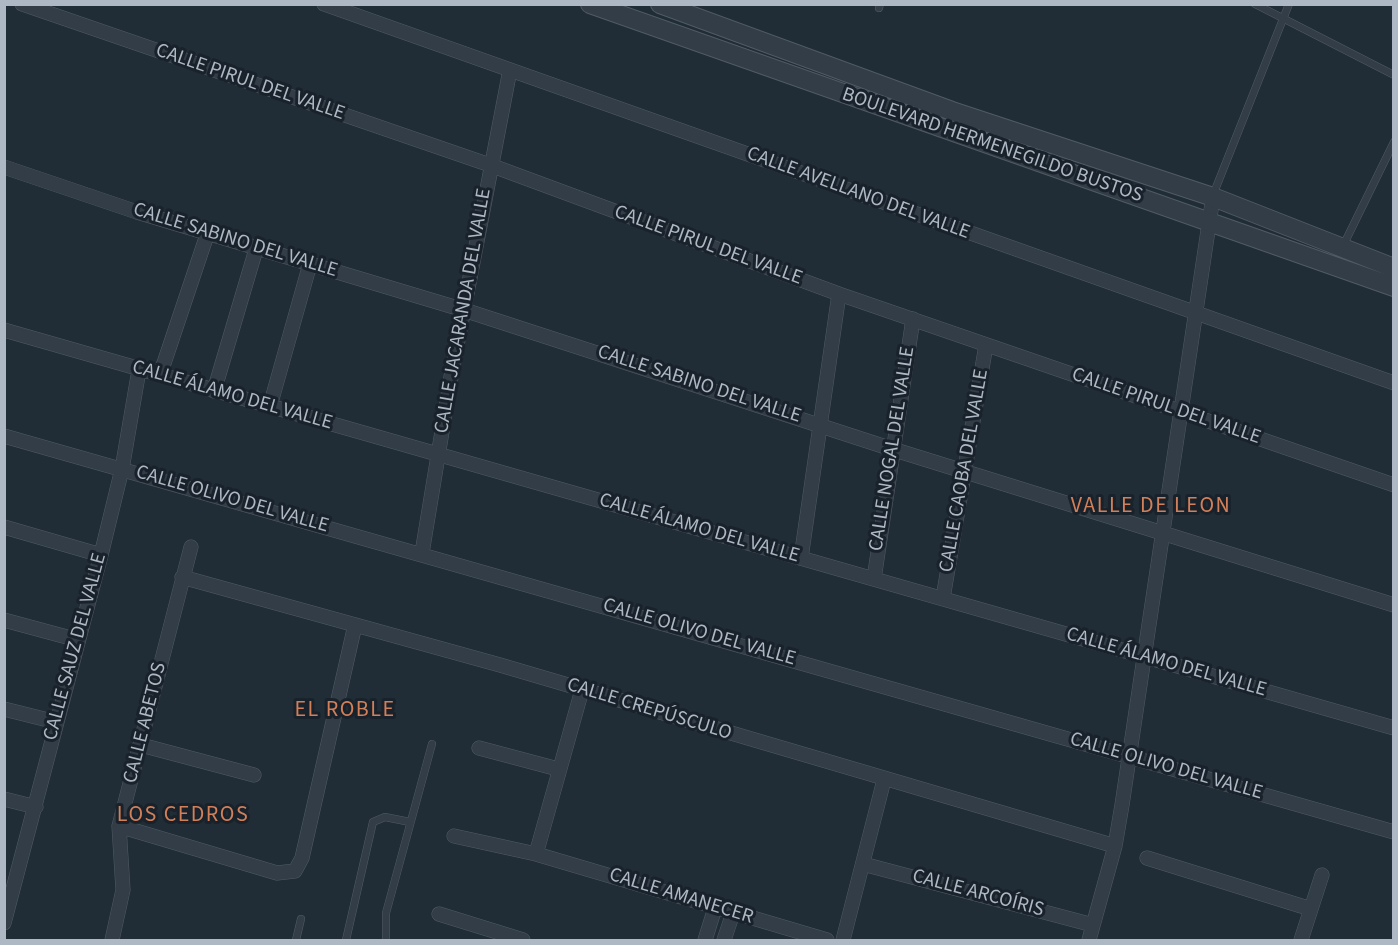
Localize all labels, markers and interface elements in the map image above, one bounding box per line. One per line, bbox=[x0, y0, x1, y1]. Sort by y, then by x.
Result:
street label: CALLE PIRUL DEL VALLE bbox=[152, 39, 348, 127]
street label: BOULEVARD HERMENEGILDO BUSTOS bbox=[839, 83, 1145, 209]
street label: CALLE AVELLANO DEL VALLE bbox=[743, 142, 973, 246]
street label: CALLE JACARANDA DEL VALLE bbox=[431, 187, 497, 435]
street label: CALLE SABINO DEL VALLE bbox=[130, 198, 340, 284]
street label: CALLE PIRUL DEL VALLE bbox=[611, 201, 805, 291]
street label: CALLE SABINO DEL VALLE bbox=[594, 341, 804, 429]
street label: CALLE NOGAL DEL VALLE bbox=[865, 345, 921, 553]
street label: CALLE ÁLAMO DEL VALLE bbox=[129, 356, 335, 436]
street label: CALLE PIRUL DEL VALLE bbox=[1068, 363, 1264, 451]
street label: CALLE CAOBA DEL VALLE bbox=[935, 368, 995, 574]
street label: CALLE OLIVO DEL VALLE bbox=[133, 461, 331, 539]
street label: CALLE ÁLAMO DEL VALLE bbox=[596, 489, 802, 569]
district label: VALLE DE LEON bbox=[1071, 494, 1231, 520]
street label: CALLE SAUZ DEL VALLE bbox=[39, 551, 113, 743]
street label: CALLE OLIVO DEL VALLE bbox=[600, 594, 798, 672]
street label: CALLE ÁLAMO DEL VALLE bbox=[1063, 623, 1269, 703]
street label: CALLE ABETOS bbox=[119, 660, 173, 786]
street label: CALLE CREPÚSCULO bbox=[564, 674, 734, 746]
district label: EL ROBLE bbox=[294, 698, 396, 724]
street label: CALLE OLIVO DEL VALLE bbox=[1067, 728, 1265, 806]
district label: LOS CEDROS bbox=[117, 803, 249, 829]
street label: CALLE AMANECER bbox=[606, 864, 756, 930]
street label: CALLE ARCOÍRIS bbox=[910, 865, 1046, 923]

